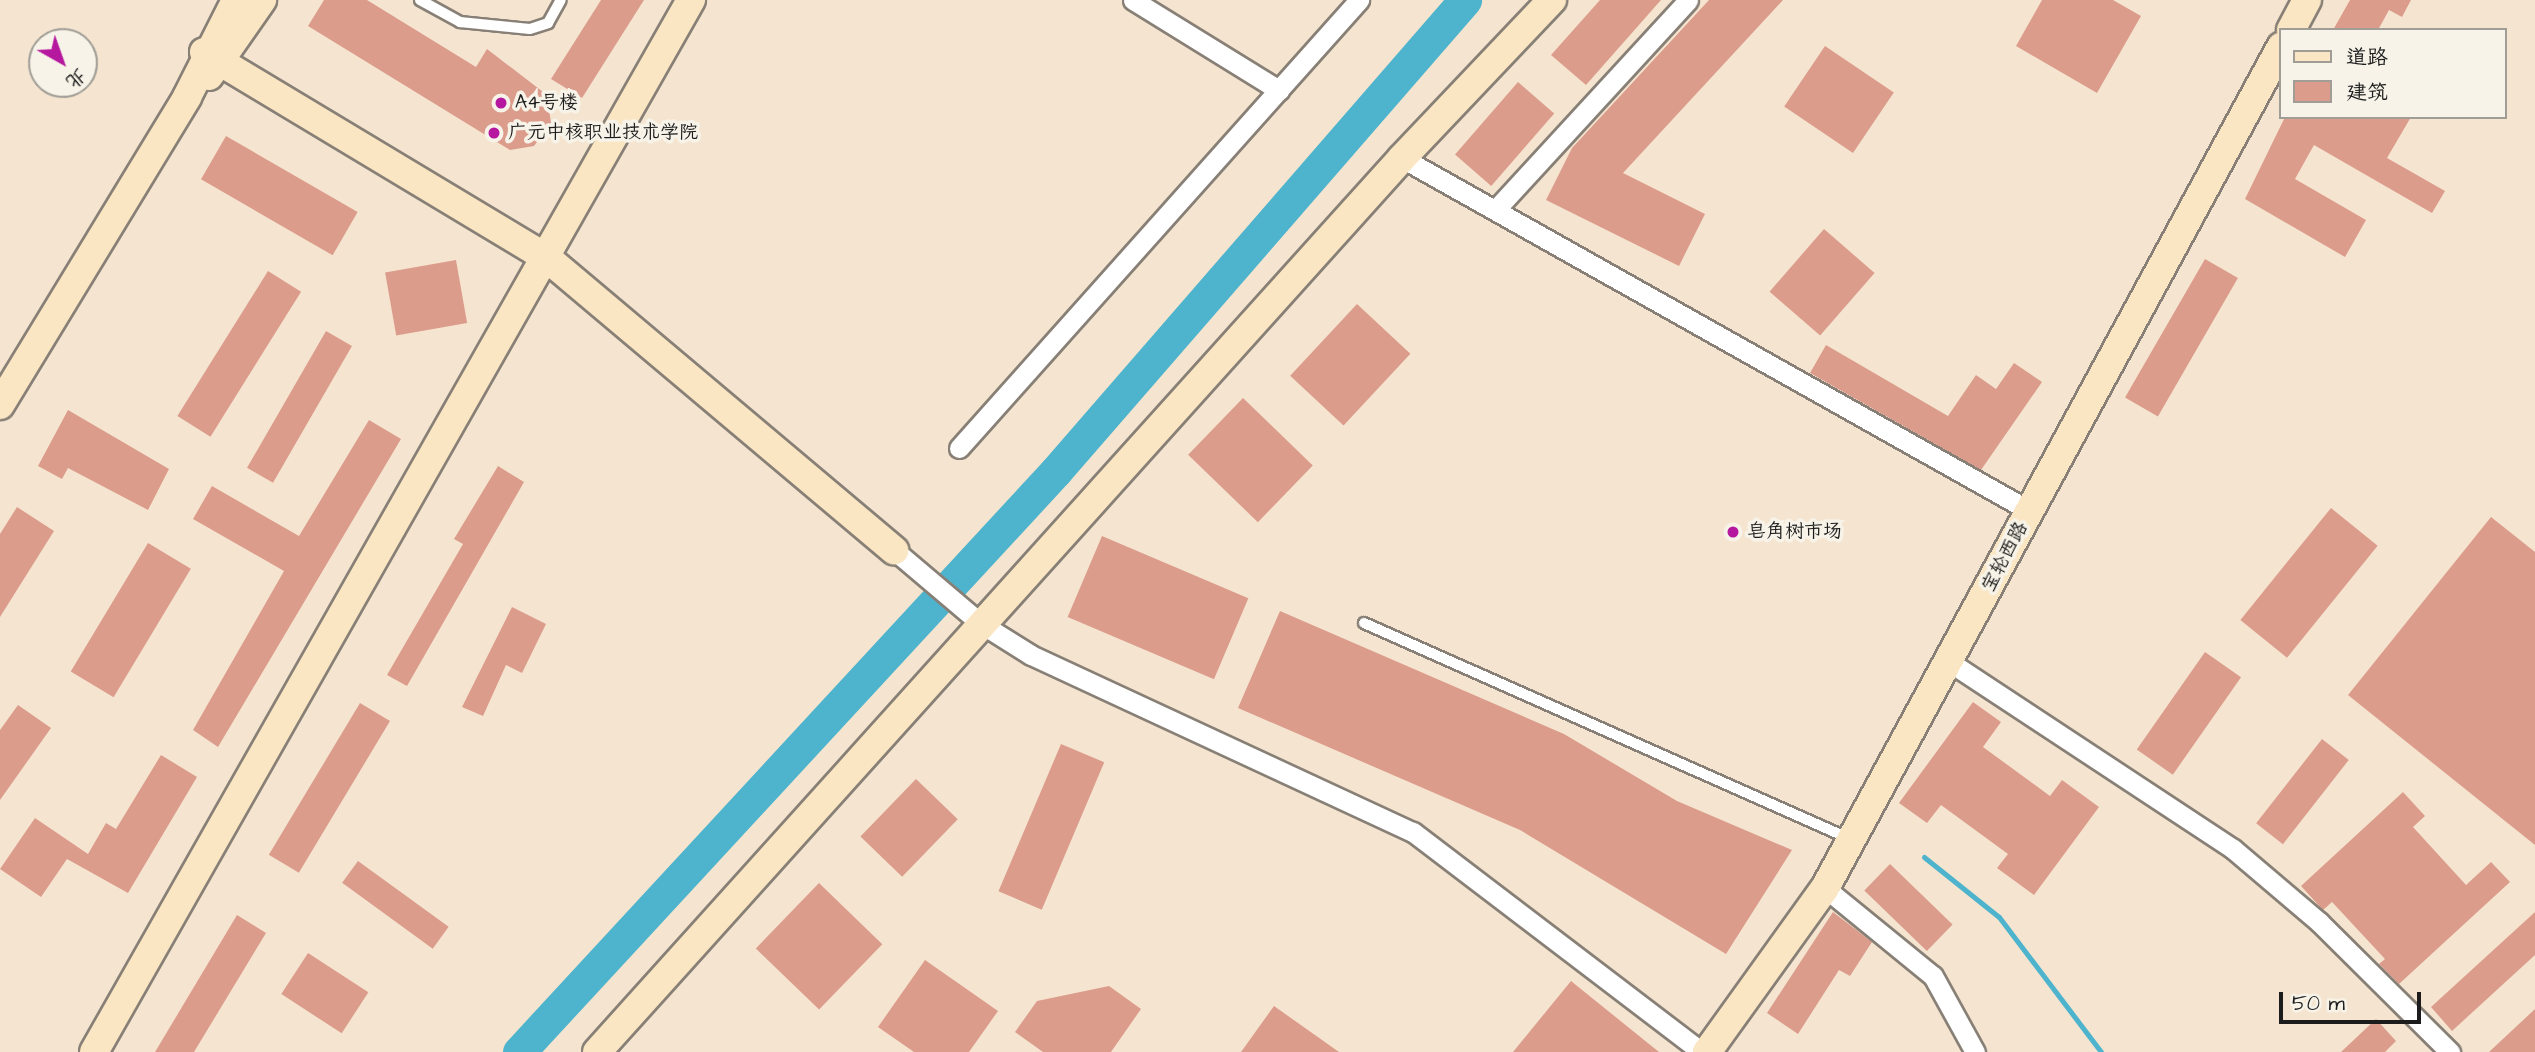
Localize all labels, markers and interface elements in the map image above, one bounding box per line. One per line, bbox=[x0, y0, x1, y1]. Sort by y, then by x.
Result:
north arrow bbox=[28, 28, 98, 98]
legend bbox=[2280, 28, 2507, 119]
text: 道路 bbox=[2346, 43, 2388, 72]
text: 北 bbox=[60, 61, 92, 94]
text: 建筑 bbox=[2346, 78, 2388, 107]
place label: A4号楼 bbox=[515, 92, 578, 114]
marker: A4号楼 bbox=[493, 95, 509, 111]
place label: 广元中核职业技术学院 bbox=[508, 122, 698, 144]
marker: 广元中核职业技术学院 bbox=[486, 125, 502, 141]
street label: 宝轮西路 bbox=[1977, 518, 2033, 596]
place label: 皂角树市场 bbox=[1747, 521, 1842, 543]
marker: 皂角树市场 bbox=[1725, 524, 1741, 540]
scale bar bbox=[2283, 978, 2425, 1022]
text: 50 m bbox=[2292, 989, 2345, 1018]

